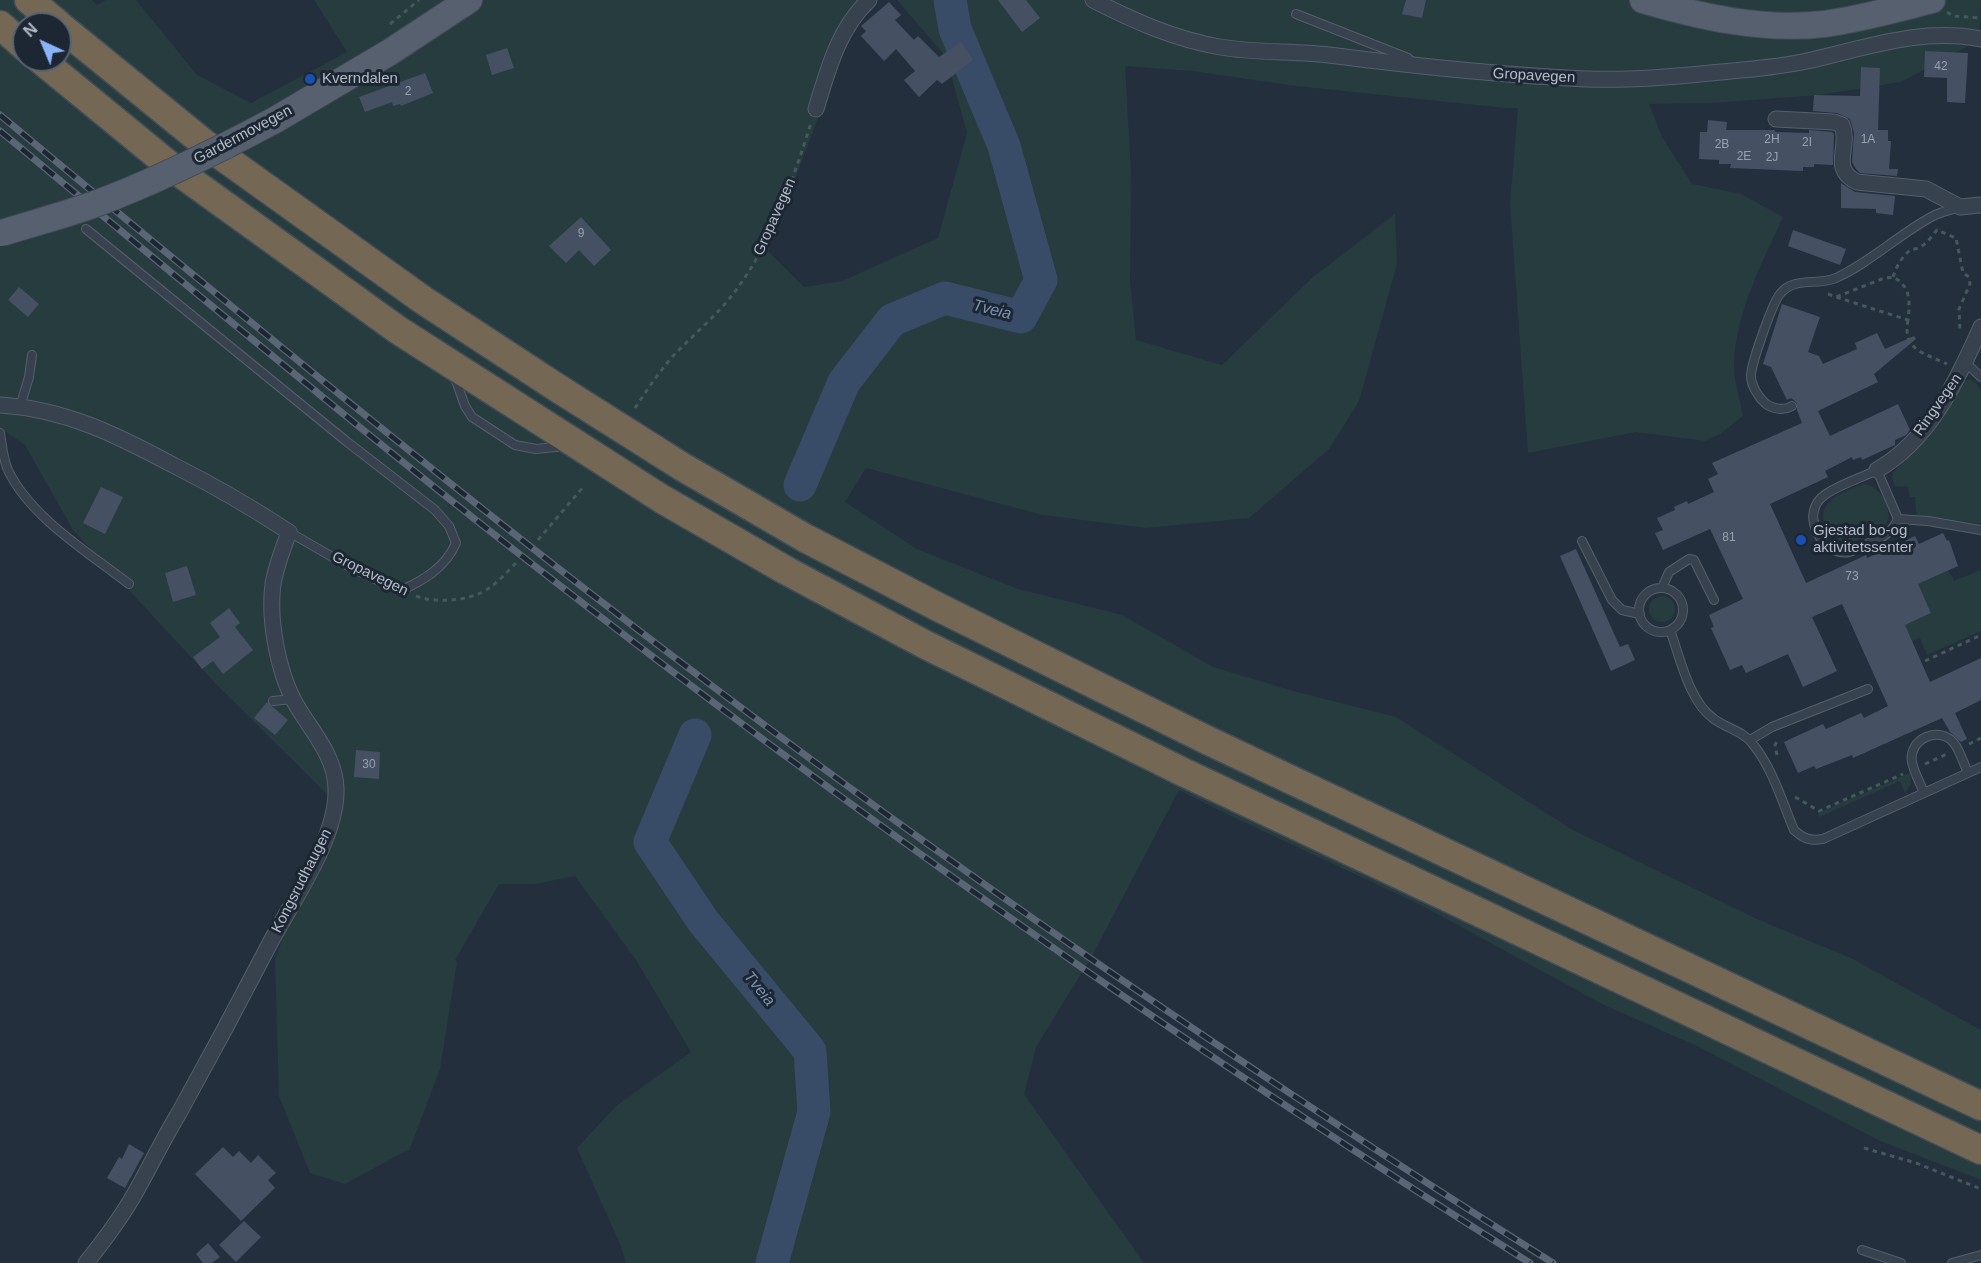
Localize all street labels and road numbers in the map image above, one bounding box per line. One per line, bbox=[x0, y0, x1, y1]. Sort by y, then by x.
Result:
street label: Gropavegen bbox=[1492, 65, 1576, 87]
street label: Gardermovegen bbox=[191, 102, 295, 168]
street label: Gropavegen bbox=[750, 176, 800, 258]
street label: Ringvegen bbox=[1910, 370, 1966, 440]
street label: Gropavegen bbox=[329, 548, 411, 600]
street label: Kongsrudhaugen bbox=[268, 826, 336, 936]

